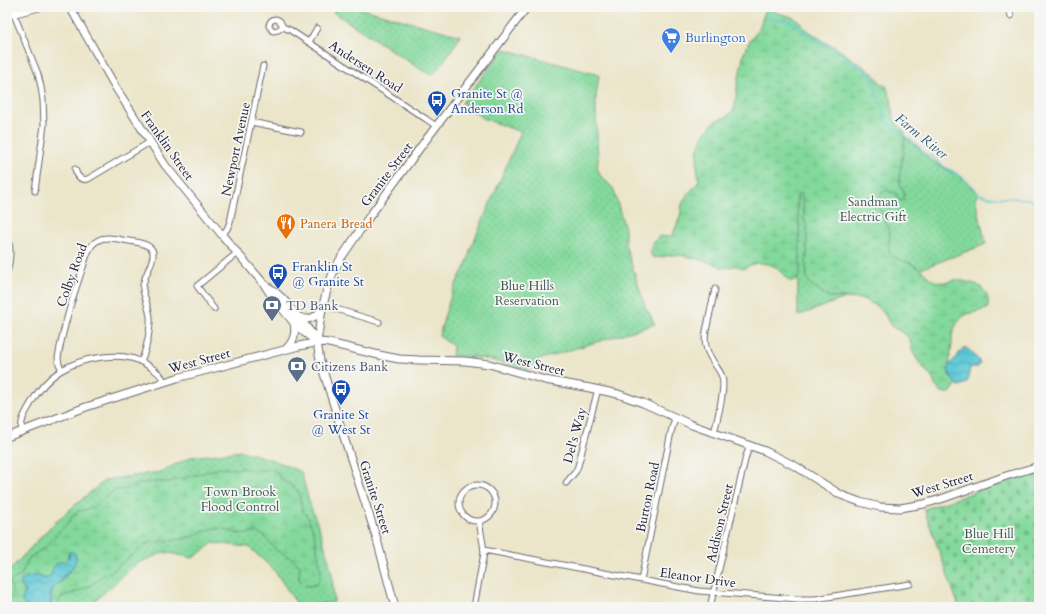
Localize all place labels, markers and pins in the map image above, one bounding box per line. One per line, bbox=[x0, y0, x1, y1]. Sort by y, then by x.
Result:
supermarket icon: Burlington bbox=[660, 26, 682, 54]
place label: Burlington bbox=[685, 29, 746, 47]
place label: Granite St @ Anderson Rd bbox=[451, 85, 523, 118]
bus stop icon: Granite St @ Anderson Rd bbox=[426, 89, 448, 117]
restaurant icon: Panera Bread bbox=[275, 212, 297, 240]
place label: Panera Bread bbox=[300, 215, 373, 233]
place label: Franklin St @ Granite St bbox=[292, 258, 364, 291]
bus stop icon: Franklin St @ Granite St bbox=[267, 262, 289, 290]
bank icon: TD Bank bbox=[261, 294, 283, 322]
place label: TD Bank bbox=[286, 297, 338, 315]
bank icon: Citizens Bank bbox=[286, 355, 308, 383]
place label: Citizens Bank bbox=[311, 358, 388, 376]
bus stop icon: Granite St @ West St bbox=[330, 378, 352, 406]
place label: Granite St @ West St bbox=[312, 406, 370, 439]

